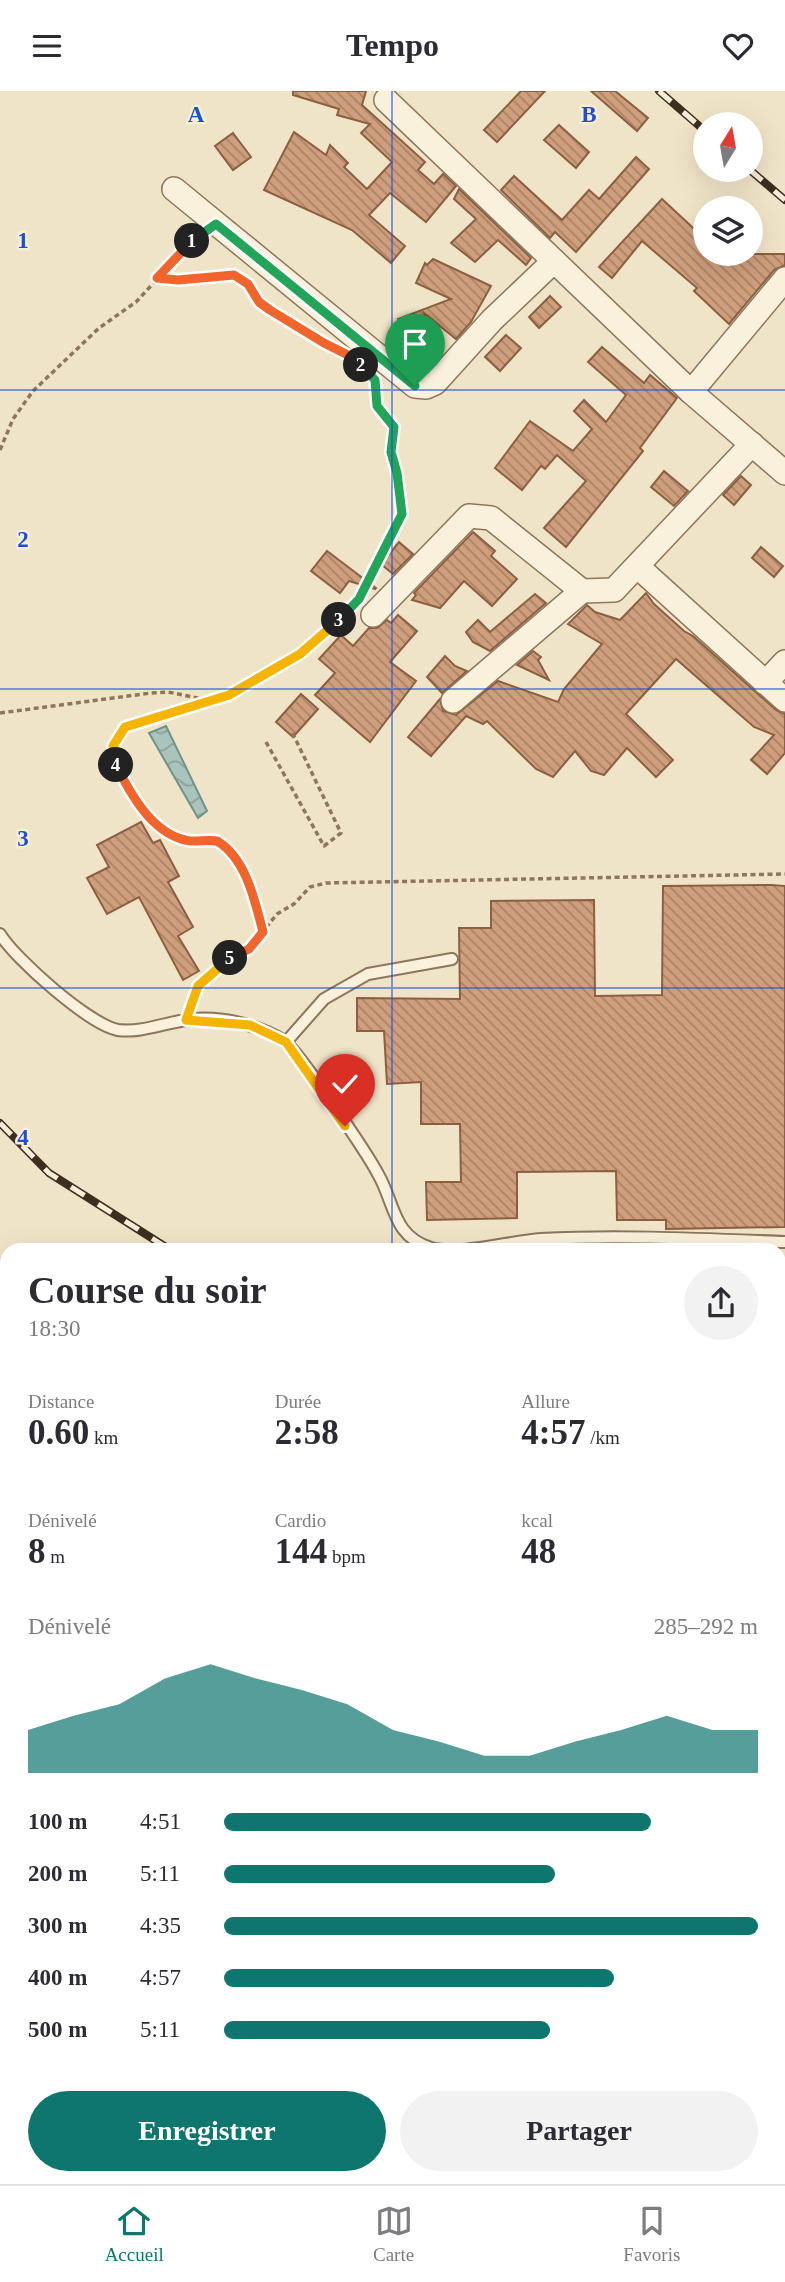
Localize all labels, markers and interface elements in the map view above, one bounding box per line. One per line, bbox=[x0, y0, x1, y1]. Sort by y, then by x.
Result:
icon: menu bbox=[28, 27, 66, 65]
text: Tempo bbox=[346, 27, 439, 63]
icon: heart bbox=[719, 27, 757, 65]
text: A bbox=[188, 102, 205, 127]
text: B bbox=[581, 102, 597, 127]
north arrow bbox=[693, 112, 763, 182]
map controls bbox=[693, 112, 763, 266]
button: layers bbox=[693, 196, 763, 266]
pin: 1 bbox=[174, 223, 210, 259]
text: 1 bbox=[17, 228, 29, 253]
text: 1 bbox=[187, 230, 196, 251]
pin bbox=[385, 314, 445, 386]
icon: arrive bbox=[396, 325, 434, 363]
pin: 2 bbox=[344, 347, 378, 383]
text: 2 bbox=[356, 354, 365, 375]
text: 2 bbox=[17, 527, 29, 552]
pin: 3 bbox=[322, 603, 356, 637]
text: 3 bbox=[334, 609, 343, 630]
pin: 4 bbox=[99, 747, 134, 783]
text: 4 bbox=[111, 754, 120, 775]
text: 3 bbox=[17, 826, 29, 851]
pin: 5 bbox=[212, 941, 247, 975]
text: 5 bbox=[225, 947, 234, 968]
pin bbox=[315, 1054, 375, 1126]
icon: check bbox=[326, 1065, 364, 1103]
text: 4 bbox=[17, 1125, 29, 1150]
button: share bbox=[684, 1266, 758, 1340]
text: Course du soir bbox=[28, 1269, 267, 1311]
text: 18:30 bbox=[28, 1316, 80, 1341]
text: Distance bbox=[28, 1391, 94, 1412]
text: Durée bbox=[275, 1391, 321, 1412]
text: Allure bbox=[521, 1391, 570, 1412]
text: 0.60 bbox=[28, 1413, 89, 1452]
text: 2:58 bbox=[275, 1413, 339, 1452]
text: 4:57 bbox=[521, 1413, 585, 1452]
text: km bbox=[89, 1427, 118, 1448]
text: /km bbox=[585, 1427, 620, 1448]
text: Dénivelé bbox=[28, 1510, 97, 1531]
text: Cardio bbox=[275, 1510, 326, 1531]
text: kcal bbox=[521, 1510, 553, 1531]
text: 8 bbox=[28, 1532, 46, 1571]
text: 144 bbox=[275, 1532, 327, 1571]
text: 48 bbox=[521, 1532, 556, 1571]
text: m bbox=[46, 1546, 65, 1567]
text: bpm bbox=[327, 1546, 366, 1567]
text: Dénivelé bbox=[28, 1614, 111, 1639]
text: 285–292 m bbox=[654, 1614, 758, 1639]
text: 100 m bbox=[28, 1809, 87, 1834]
text: 4:51 bbox=[140, 1809, 181, 1834]
text: 200 m bbox=[28, 1861, 87, 1886]
text: 5:11 bbox=[140, 1861, 180, 1886]
text: 300 m bbox=[28, 1913, 87, 1938]
text: 4:35 bbox=[140, 1913, 181, 1938]
text: 400 m bbox=[28, 1965, 87, 1990]
text: 4:57 bbox=[140, 1965, 181, 1990]
text: 500 m bbox=[28, 2017, 87, 2042]
text: 5:11 bbox=[140, 2017, 180, 2042]
button: Enregistrer bbox=[28, 2091, 386, 2171]
button: Partager bbox=[400, 2091, 758, 2171]
tab: Accueil bbox=[105, 2202, 164, 2266]
tab: Carte bbox=[373, 2202, 414, 2266]
tab: Favoris bbox=[623, 2202, 680, 2266]

